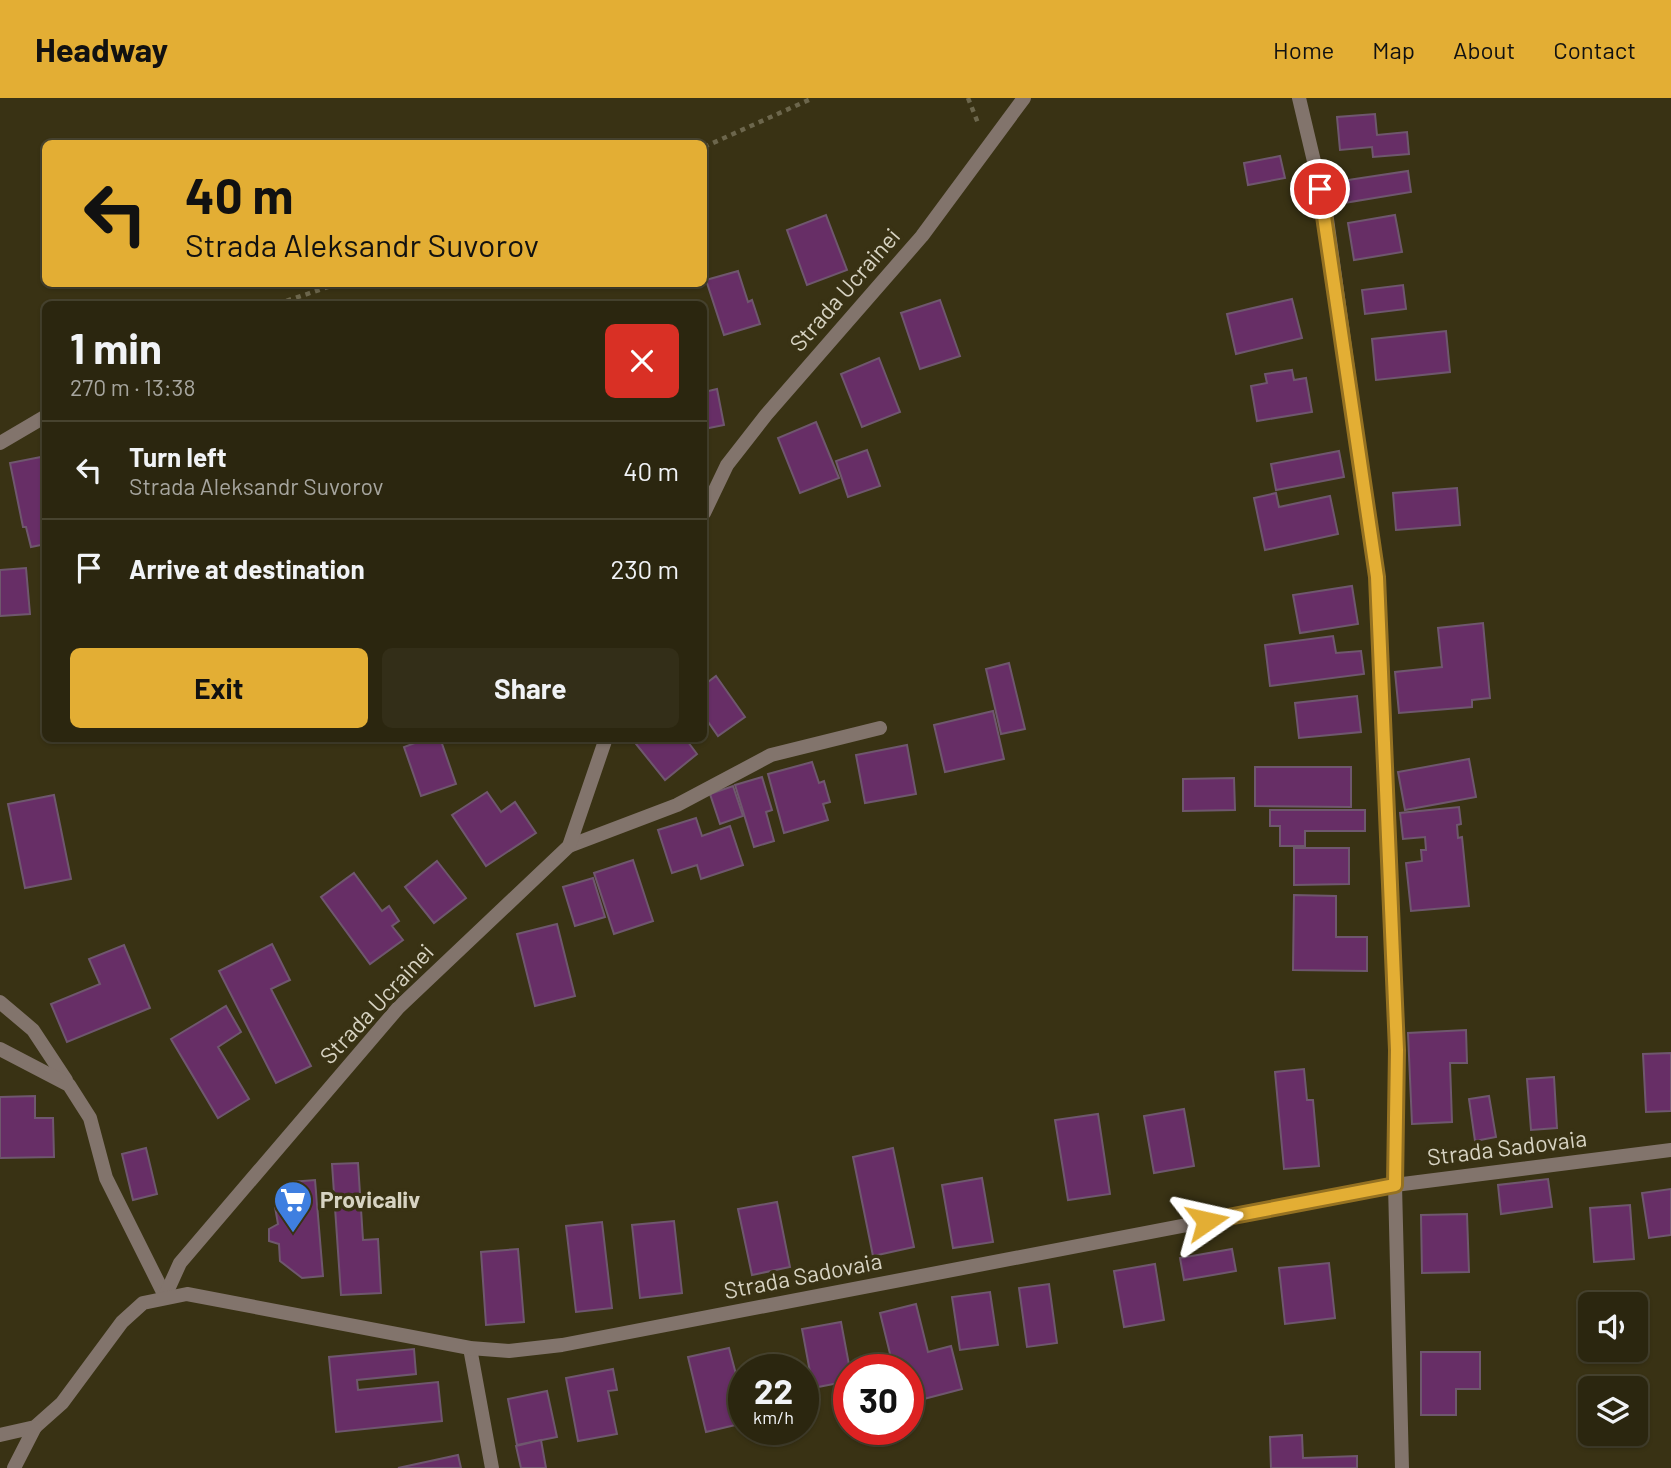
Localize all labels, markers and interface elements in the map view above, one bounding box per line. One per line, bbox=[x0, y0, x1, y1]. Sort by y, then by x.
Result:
text: Headway bbox=[35, 29, 168, 69]
text: Home bbox=[1273, 35, 1334, 64]
text: Map bbox=[1372, 35, 1415, 64]
text: About bbox=[1453, 35, 1515, 64]
text: Contact bbox=[1553, 35, 1636, 64]
pin bbox=[1290, 159, 1350, 219]
text: 40 m bbox=[185, 165, 293, 224]
icon: left bbox=[70, 168, 161, 259]
icon: arrive bbox=[1301, 170, 1339, 208]
street label: Strada Ucrainei bbox=[783, 222, 905, 357]
text: Strada Aleksandr Suvorov bbox=[185, 225, 539, 263]
text: 1 min bbox=[70, 322, 162, 372]
button: close bbox=[605, 324, 679, 398]
text: 270 m · 13:38 bbox=[70, 373, 195, 401]
text: Turn left bbox=[129, 441, 227, 472]
icon: left bbox=[70, 451, 108, 489]
text: 40 m bbox=[623, 455, 679, 486]
text: Strada Aleksandr Suvorov bbox=[129, 472, 383, 500]
icon: arrive bbox=[70, 549, 108, 587]
text: Arrive at destination bbox=[129, 553, 365, 584]
text: 230 m bbox=[610, 553, 679, 584]
button: Exit bbox=[70, 648, 368, 728]
button: Share bbox=[382, 648, 679, 728]
street label: Strada Ucrainei bbox=[314, 937, 439, 1069]
street label: Strada Sadovaia bbox=[1425, 1123, 1588, 1171]
supermarket icon: Provicaliv bbox=[272, 1179, 314, 1234]
position arrow bbox=[1170, 1184, 1244, 1258]
place label: Provicaliv bbox=[320, 1185, 420, 1213]
street label: Strada Sadovaia bbox=[721, 1246, 884, 1304]
map controls bbox=[1578, 1292, 1648, 1446]
button: sound bbox=[1578, 1292, 1648, 1362]
speed limit sign: 30 bbox=[833, 1354, 924, 1445]
text: 22 bbox=[754, 1369, 793, 1411]
button: layers bbox=[1578, 1376, 1648, 1446]
text: km/h bbox=[753, 1406, 794, 1428]

